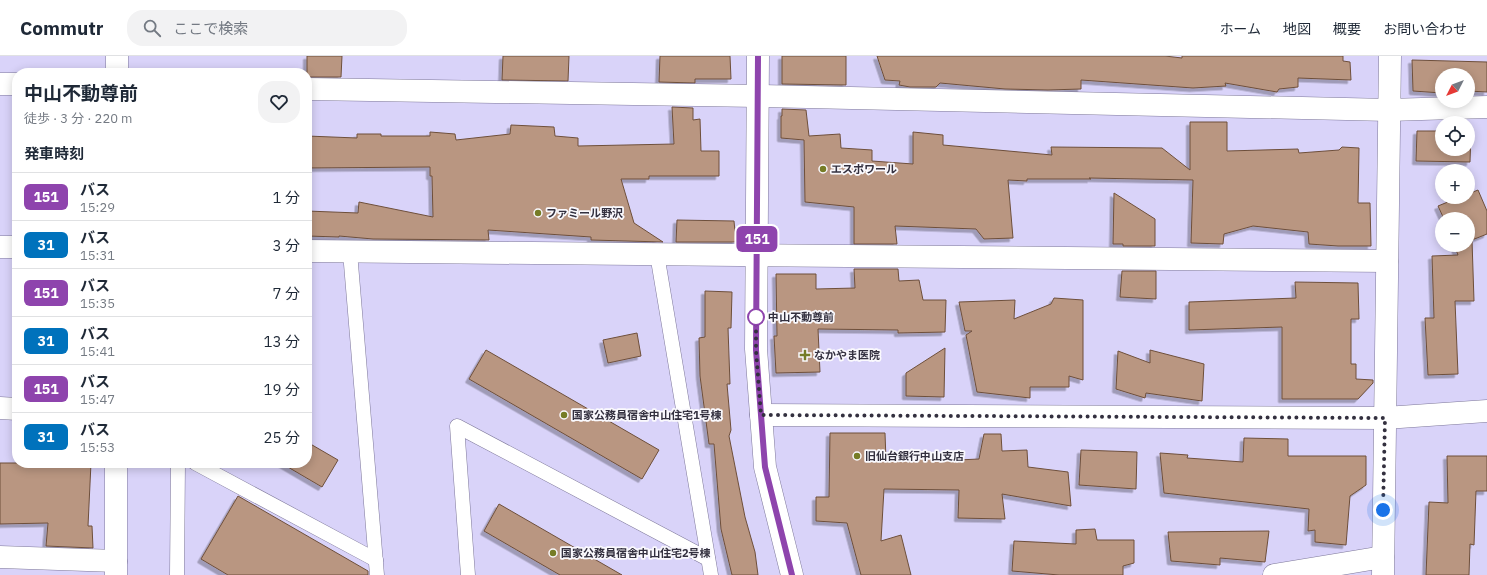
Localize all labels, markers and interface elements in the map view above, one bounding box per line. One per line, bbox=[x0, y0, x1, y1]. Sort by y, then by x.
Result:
search box bbox=[127, 10, 407, 46]
text: Commutr bbox=[20, 16, 103, 40]
icon: search bbox=[141, 17, 163, 39]
text: ここで検索 bbox=[173, 19, 248, 38]
text: ホーム bbox=[1219, 20, 1261, 38]
text: 地図 bbox=[1283, 20, 1311, 38]
text: 概要 bbox=[1333, 20, 1361, 38]
text: お問い合わせ bbox=[1383, 20, 1467, 38]
north arrow bbox=[1435, 68, 1475, 108]
map controls bbox=[1435, 68, 1475, 252]
text: 中山不動尊前 bbox=[24, 81, 138, 105]
button: heart bbox=[258, 81, 300, 123]
text: 徒歩 · 3 分 · 220 m bbox=[24, 110, 132, 127]
button: locate bbox=[1435, 116, 1475, 156]
text: 発車時刻 bbox=[24, 144, 84, 163]
place label: エスポワール bbox=[831, 162, 897, 176]
marker: エスポワール bbox=[818, 164, 828, 174]
button: + bbox=[1435, 164, 1475, 204]
text: バス bbox=[80, 180, 110, 199]
text: 151 bbox=[33, 188, 59, 206]
text: 1 分 bbox=[272, 188, 300, 207]
text: 15:29 bbox=[80, 199, 115, 216]
place label: ファミール野沢 bbox=[546, 206, 623, 220]
marker: ファミール野沢 bbox=[533, 208, 543, 218]
button: − bbox=[1435, 212, 1475, 252]
line badge: 151 bbox=[734, 226, 780, 252]
text: バス bbox=[80, 228, 110, 247]
text: 151 bbox=[744, 230, 770, 248]
text: 31 bbox=[38, 236, 54, 254]
text: 3 分 bbox=[272, 236, 300, 255]
text: 15:31 bbox=[80, 247, 115, 264]
text: バス bbox=[80, 276, 110, 295]
text: 151 bbox=[33, 284, 59, 302]
text: 7 分 bbox=[272, 284, 300, 303]
text: 15:35 bbox=[80, 295, 115, 312]
marker: 中山不動尊前 bbox=[747, 308, 765, 326]
place label: 中山不動尊前 bbox=[768, 310, 834, 324]
text: バス bbox=[80, 324, 110, 343]
text: 31 bbox=[38, 332, 54, 350]
text: 13 分 bbox=[263, 332, 300, 351]
text: 15:41 bbox=[80, 343, 115, 360]
place label: なかやま医院 bbox=[814, 348, 880, 362]
marker: なかやま医院 bbox=[799, 349, 811, 361]
text: バス bbox=[80, 372, 110, 391]
text: 151 bbox=[33, 380, 59, 398]
text: 19 分 bbox=[263, 380, 300, 399]
text: 15:47 bbox=[80, 391, 115, 408]
place label: 国家公務員宿舎中山住宅1号棟 bbox=[572, 408, 722, 422]
marker: 国家公務員宿舎中山住宅1号棟 bbox=[559, 410, 569, 420]
text: バス bbox=[80, 420, 110, 439]
text: 31 bbox=[38, 428, 54, 446]
text: 25 分 bbox=[263, 428, 300, 447]
text: 15:53 bbox=[80, 439, 115, 456]
place label: 旧仙台銀行中山支店 bbox=[865, 449, 964, 463]
marker: 旧仙台銀行中山支店 bbox=[852, 451, 862, 461]
your location bbox=[1373, 500, 1393, 520]
place label: 国家公務員宿舎中山住宅2号棟 bbox=[561, 546, 711, 560]
marker: 国家公務員宿舎中山住宅2号棟 bbox=[548, 548, 558, 558]

